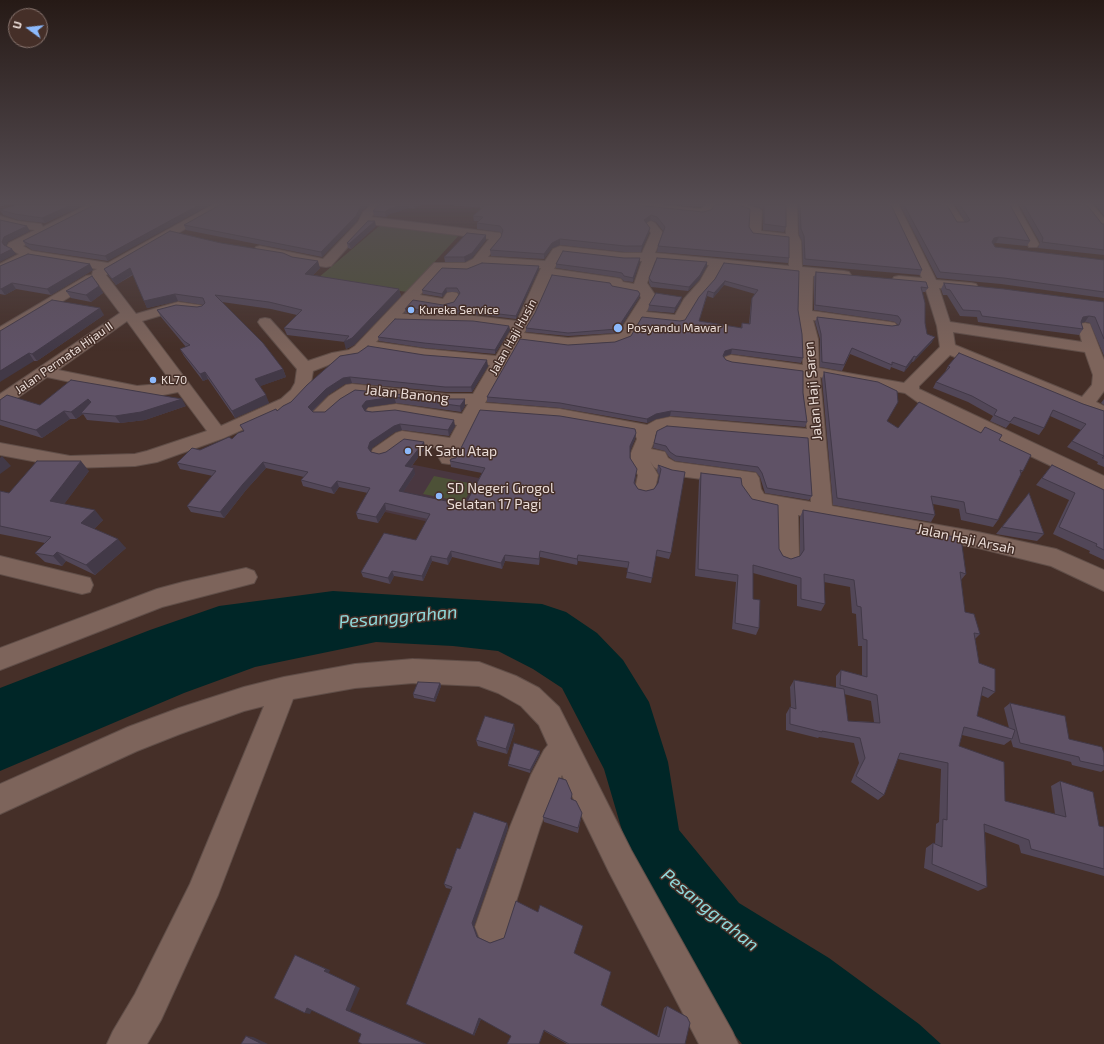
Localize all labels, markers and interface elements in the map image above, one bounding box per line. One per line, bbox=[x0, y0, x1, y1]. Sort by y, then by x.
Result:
north arrow bbox=[8, 8, 48, 48]
text: U bbox=[10, 20, 24, 30]
street label: Jalan Haji Husin bbox=[486, 297, 540, 377]
place label: Kureka Service bbox=[419, 303, 499, 317]
marker: Kureka Service bbox=[406, 305, 416, 315]
street label: Jalan Permata Hijau II bbox=[12, 319, 116, 397]
place label: Posyandu Mawar I bbox=[627, 321, 727, 335]
marker: Posyandu Mawar I bbox=[612, 322, 624, 334]
street label: Jalan Haji Saren bbox=[800, 341, 826, 441]
place label: KL70 bbox=[161, 373, 187, 387]
marker: KL70 bbox=[148, 375, 158, 385]
street label: Jalan Banong bbox=[364, 381, 450, 407]
place label: TK Satu Atap bbox=[416, 443, 497, 459]
marker: TK Satu Atap bbox=[403, 446, 413, 456]
place label: SD Negeri Grogol Selatan 17 Pagi bbox=[447, 480, 554, 512]
marker: SD Negeri Grogol Selatan 17 Pagi bbox=[434, 491, 444, 501]
street label: Jalan Haji Arsah bbox=[915, 520, 1017, 558]
water label: Pesanggrahan bbox=[338, 601, 458, 633]
water label: Pesanggrahan bbox=[657, 864, 763, 956]

